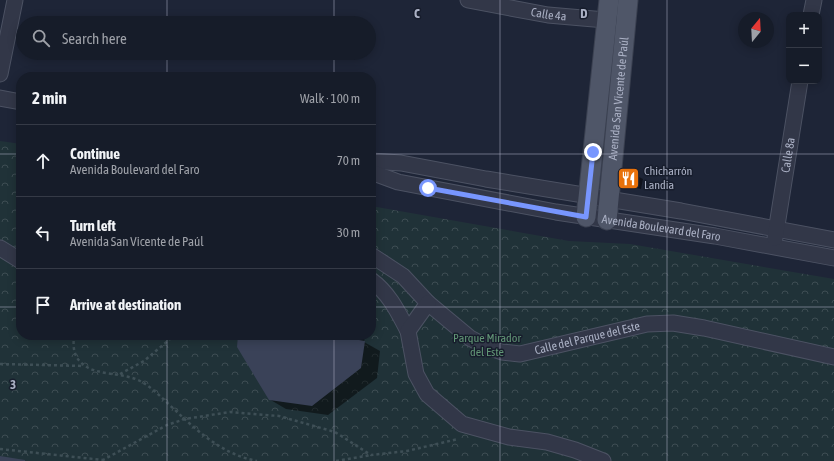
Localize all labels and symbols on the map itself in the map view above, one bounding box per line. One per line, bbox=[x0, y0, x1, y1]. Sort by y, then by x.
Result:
street label: Calle 4a bbox=[530, 5, 567, 24]
text: C bbox=[414, 6, 420, 21]
text: D bbox=[580, 6, 588, 21]
north arrow bbox=[738, 12, 774, 48]
street label: Avenida San Vicente de Paúl bbox=[606, 35, 632, 161]
street label: Calle 8a bbox=[778, 136, 798, 174]
route end bbox=[584, 143, 602, 161]
place label: Chicharrón Landia bbox=[644, 164, 692, 192]
restaurant icon: Chicharrón Landia bbox=[616, 165, 642, 191]
route start bbox=[419, 179, 437, 197]
street label: Avenida Boulevard del Faro bbox=[601, 212, 722, 244]
street label: Calle del Parque del Este bbox=[533, 319, 641, 357]
park label: Parque Mirador del Este bbox=[453, 331, 521, 359]
text: 3 bbox=[10, 377, 16, 392]

